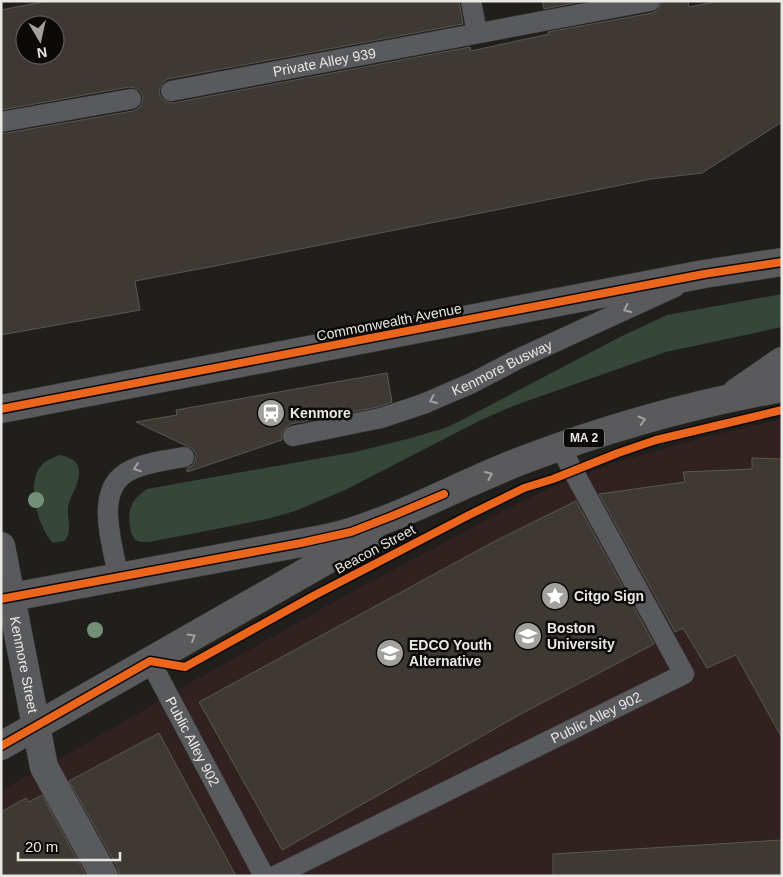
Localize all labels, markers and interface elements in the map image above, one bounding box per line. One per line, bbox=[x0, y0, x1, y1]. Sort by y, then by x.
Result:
north arrow bbox=[15, 15, 65, 65]
text: N bbox=[36, 44, 48, 62]
street label: Private Alley 939 bbox=[272, 45, 377, 80]
street label: Commonwealth Avenue bbox=[315, 300, 463, 344]
one-way arrow bbox=[623, 302, 632, 313]
street label: Kenmore Busway bbox=[449, 336, 555, 399]
one-way arrow bbox=[429, 393, 438, 404]
station icon: Kenmore bbox=[256, 398, 286, 428]
place label: Kenmore bbox=[290, 405, 351, 421]
one-way arrow bbox=[637, 416, 645, 426]
road number: MA 2 bbox=[564, 428, 604, 448]
one-way arrow bbox=[133, 462, 142, 472]
one-way arrow bbox=[484, 470, 493, 481]
street label: Beacon Street bbox=[332, 521, 418, 577]
place icon: Citgo Sign bbox=[540, 581, 570, 611]
place label: Citgo Sign bbox=[574, 588, 644, 604]
street label: Kenmore Street bbox=[7, 615, 41, 715]
place label: Boston University bbox=[547, 620, 615, 652]
school or university icon: Boston University bbox=[513, 621, 543, 651]
one-way arrow bbox=[187, 634, 196, 644]
place label: EDCO Youth Alternative bbox=[409, 637, 492, 669]
school or university icon: EDCO Youth Alternative bbox=[375, 638, 405, 668]
street label: Public Alley 902 bbox=[548, 688, 644, 747]
street label: Public Alley 902 bbox=[162, 694, 223, 789]
scale bar bbox=[18, 830, 120, 862]
text: 20 m bbox=[25, 838, 58, 855]

